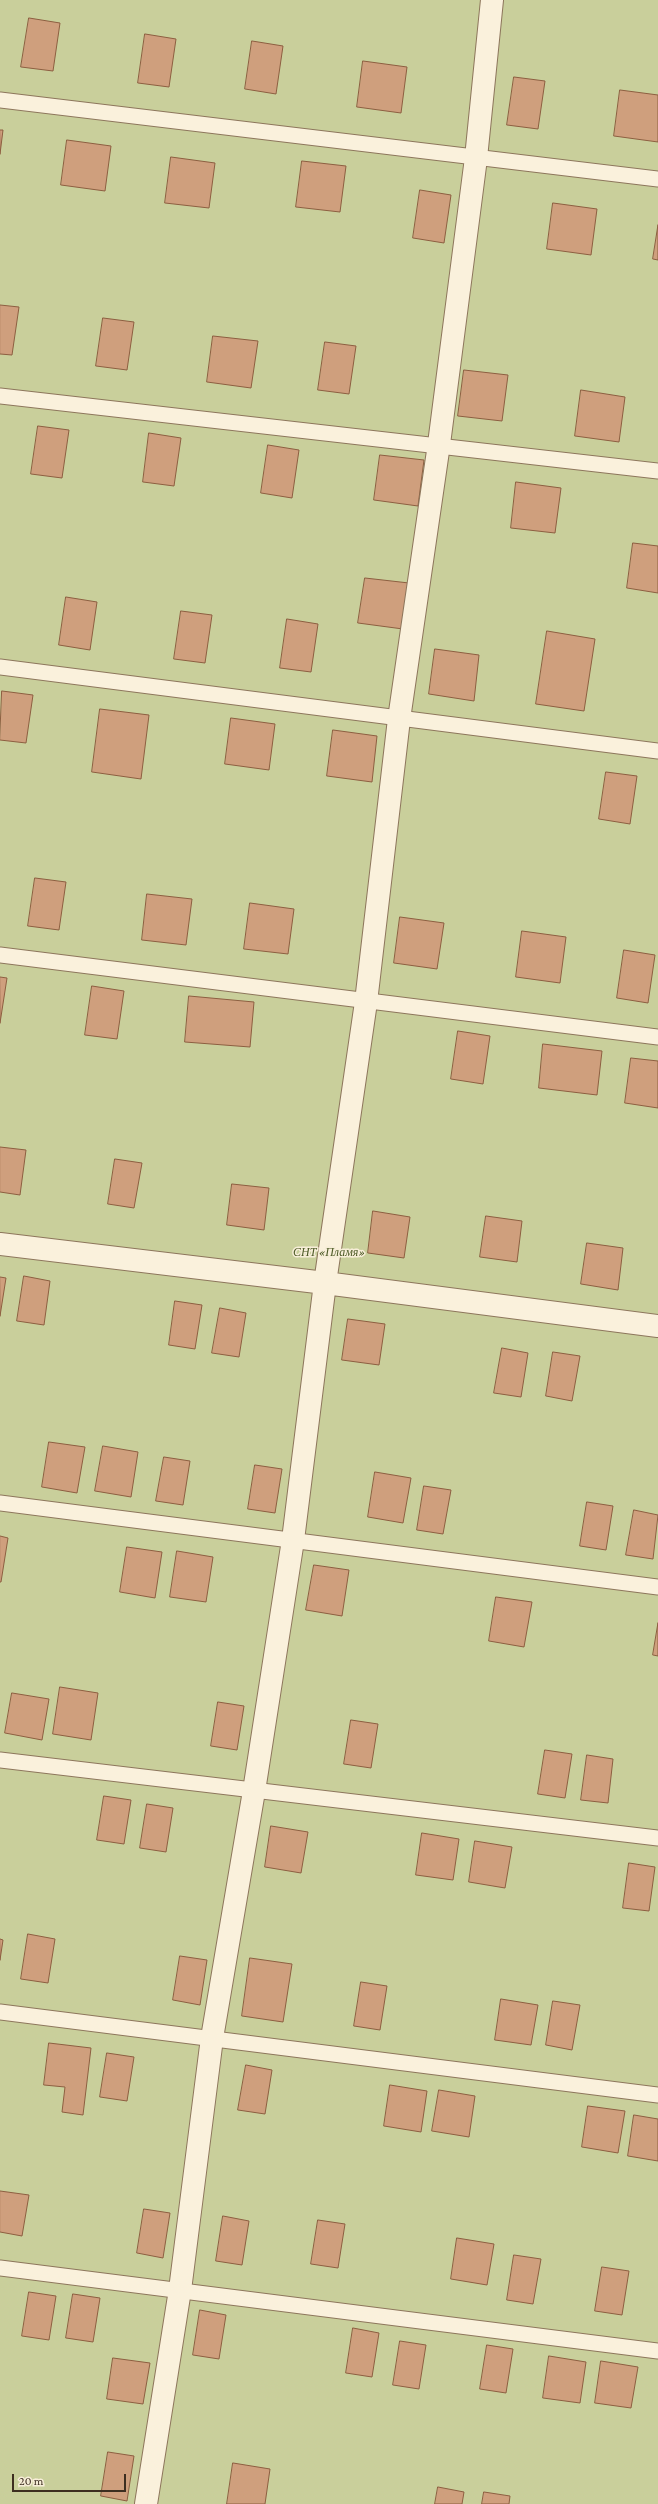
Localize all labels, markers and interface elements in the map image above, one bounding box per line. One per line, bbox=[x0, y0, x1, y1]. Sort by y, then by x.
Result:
park label: СНТ «Пламя» bbox=[293, 1245, 365, 1259]
scale bar bbox=[14, 2466, 128, 2492]
text: 20 m bbox=[19, 2474, 43, 2488]

